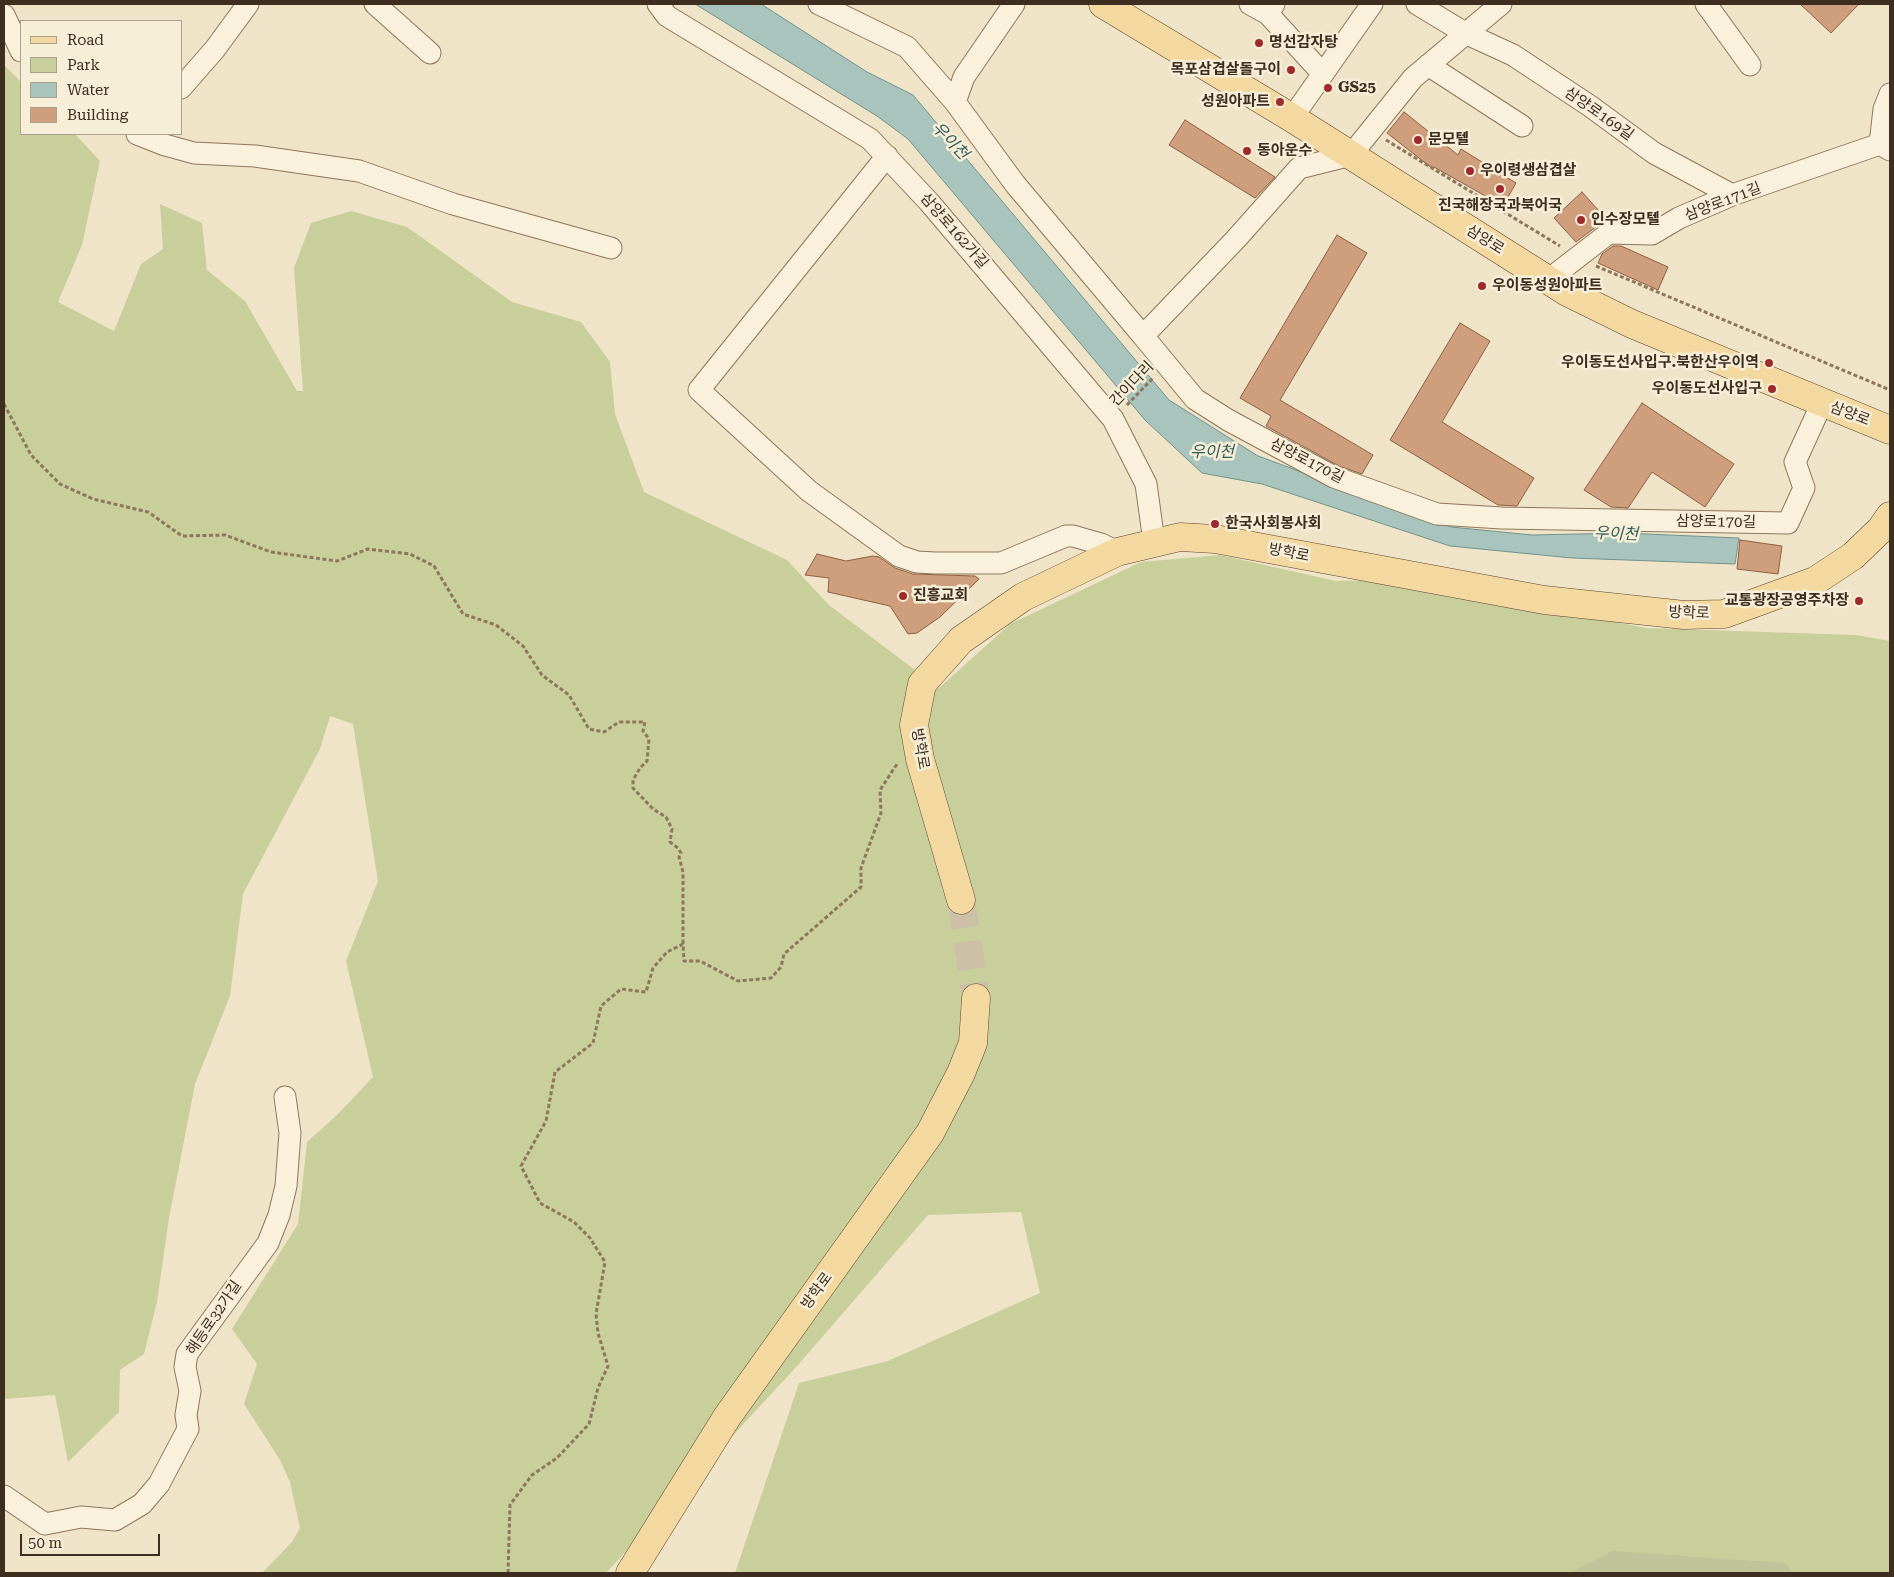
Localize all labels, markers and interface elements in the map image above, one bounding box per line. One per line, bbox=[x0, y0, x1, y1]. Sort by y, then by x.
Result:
legend bbox=[20, 20, 182, 135]
text: Road bbox=[67, 31, 104, 49]
place label: 명선감자탕 bbox=[1269, 34, 1338, 52]
marker: 명선감자탕 bbox=[1253, 37, 1265, 49]
text: Park bbox=[67, 56, 100, 74]
place label: 목포삼겹살돌구이 bbox=[1171, 61, 1281, 79]
marker: 목포삼겹살돌구이 bbox=[1285, 64, 1297, 76]
place label: GS25 bbox=[1338, 79, 1376, 97]
text: Water bbox=[67, 81, 109, 99]
marker: GS25 bbox=[1322, 82, 1334, 94]
street label: 삼양로169길 bbox=[1561, 84, 1637, 144]
place label: 성원아파트 bbox=[1201, 93, 1270, 111]
marker: 성원아파트 bbox=[1274, 96, 1286, 108]
text: Building bbox=[67, 106, 128, 124]
water label: 우이천 bbox=[928, 118, 972, 164]
place label: 문모텔 bbox=[1428, 131, 1469, 149]
marker: 문모텔 bbox=[1412, 134, 1424, 146]
place label: 동아운수 bbox=[1257, 142, 1312, 160]
marker: 동아운수 bbox=[1241, 145, 1253, 157]
place label: 우이령생삼겹살 bbox=[1480, 162, 1577, 180]
marker: 우이령생삼겹살 bbox=[1464, 165, 1476, 177]
street label: 삼양로171길 bbox=[1682, 179, 1764, 225]
marker: 진국해장국과북어국 bbox=[1494, 183, 1506, 195]
street label: 삼양로162가길 bbox=[916, 190, 992, 272]
place label: 진국해장국과북어국 bbox=[1438, 197, 1562, 215]
place label: 인수장모텔 bbox=[1591, 211, 1660, 229]
marker: 인수장모텔 bbox=[1575, 214, 1587, 226]
street label: 삼양로 bbox=[1463, 221, 1507, 259]
place label: 우이동성원아파트 bbox=[1492, 277, 1602, 295]
marker: 우이동성원아파트 bbox=[1476, 280, 1488, 292]
place label: 우이동도선사입구.북한산우이역 bbox=[1561, 354, 1759, 372]
marker: 우이동도선사입구.북한산우이역 bbox=[1763, 357, 1775, 369]
street label: 간이다리 bbox=[1106, 358, 1158, 410]
place label: 우이동도선사입구 bbox=[1652, 380, 1762, 398]
marker: 우이동도선사입구 bbox=[1766, 383, 1778, 395]
street label: 삼양로 bbox=[1827, 398, 1873, 430]
street label: 삼양로170길 bbox=[1267, 435, 1347, 487]
water label: 우이천 bbox=[1190, 442, 1234, 462]
street label: 삼양로170길 bbox=[1676, 512, 1756, 532]
place label: 한국사회봉사회 bbox=[1225, 515, 1322, 533]
marker: 한국사회봉사회 bbox=[1209, 518, 1221, 530]
water label: 우이천 bbox=[1594, 524, 1638, 544]
street label: 방학로 bbox=[1267, 540, 1311, 566]
place label: 진흥교회 bbox=[913, 587, 968, 605]
marker: 진흥교회 bbox=[897, 590, 909, 602]
place label: 교통광장공영주차장 bbox=[1725, 592, 1849, 610]
marker: 교통광장공영주차장 bbox=[1853, 595, 1865, 607]
street label: 방학로 bbox=[1668, 603, 1710, 623]
street label: 방학로 bbox=[908, 727, 932, 771]
street label: 방학로 bbox=[798, 1269, 836, 1313]
street label: 해등로32가길 bbox=[183, 1277, 245, 1359]
scale bar bbox=[22, 1524, 162, 1556]
text: 50 m bbox=[28, 1534, 62, 1552]

